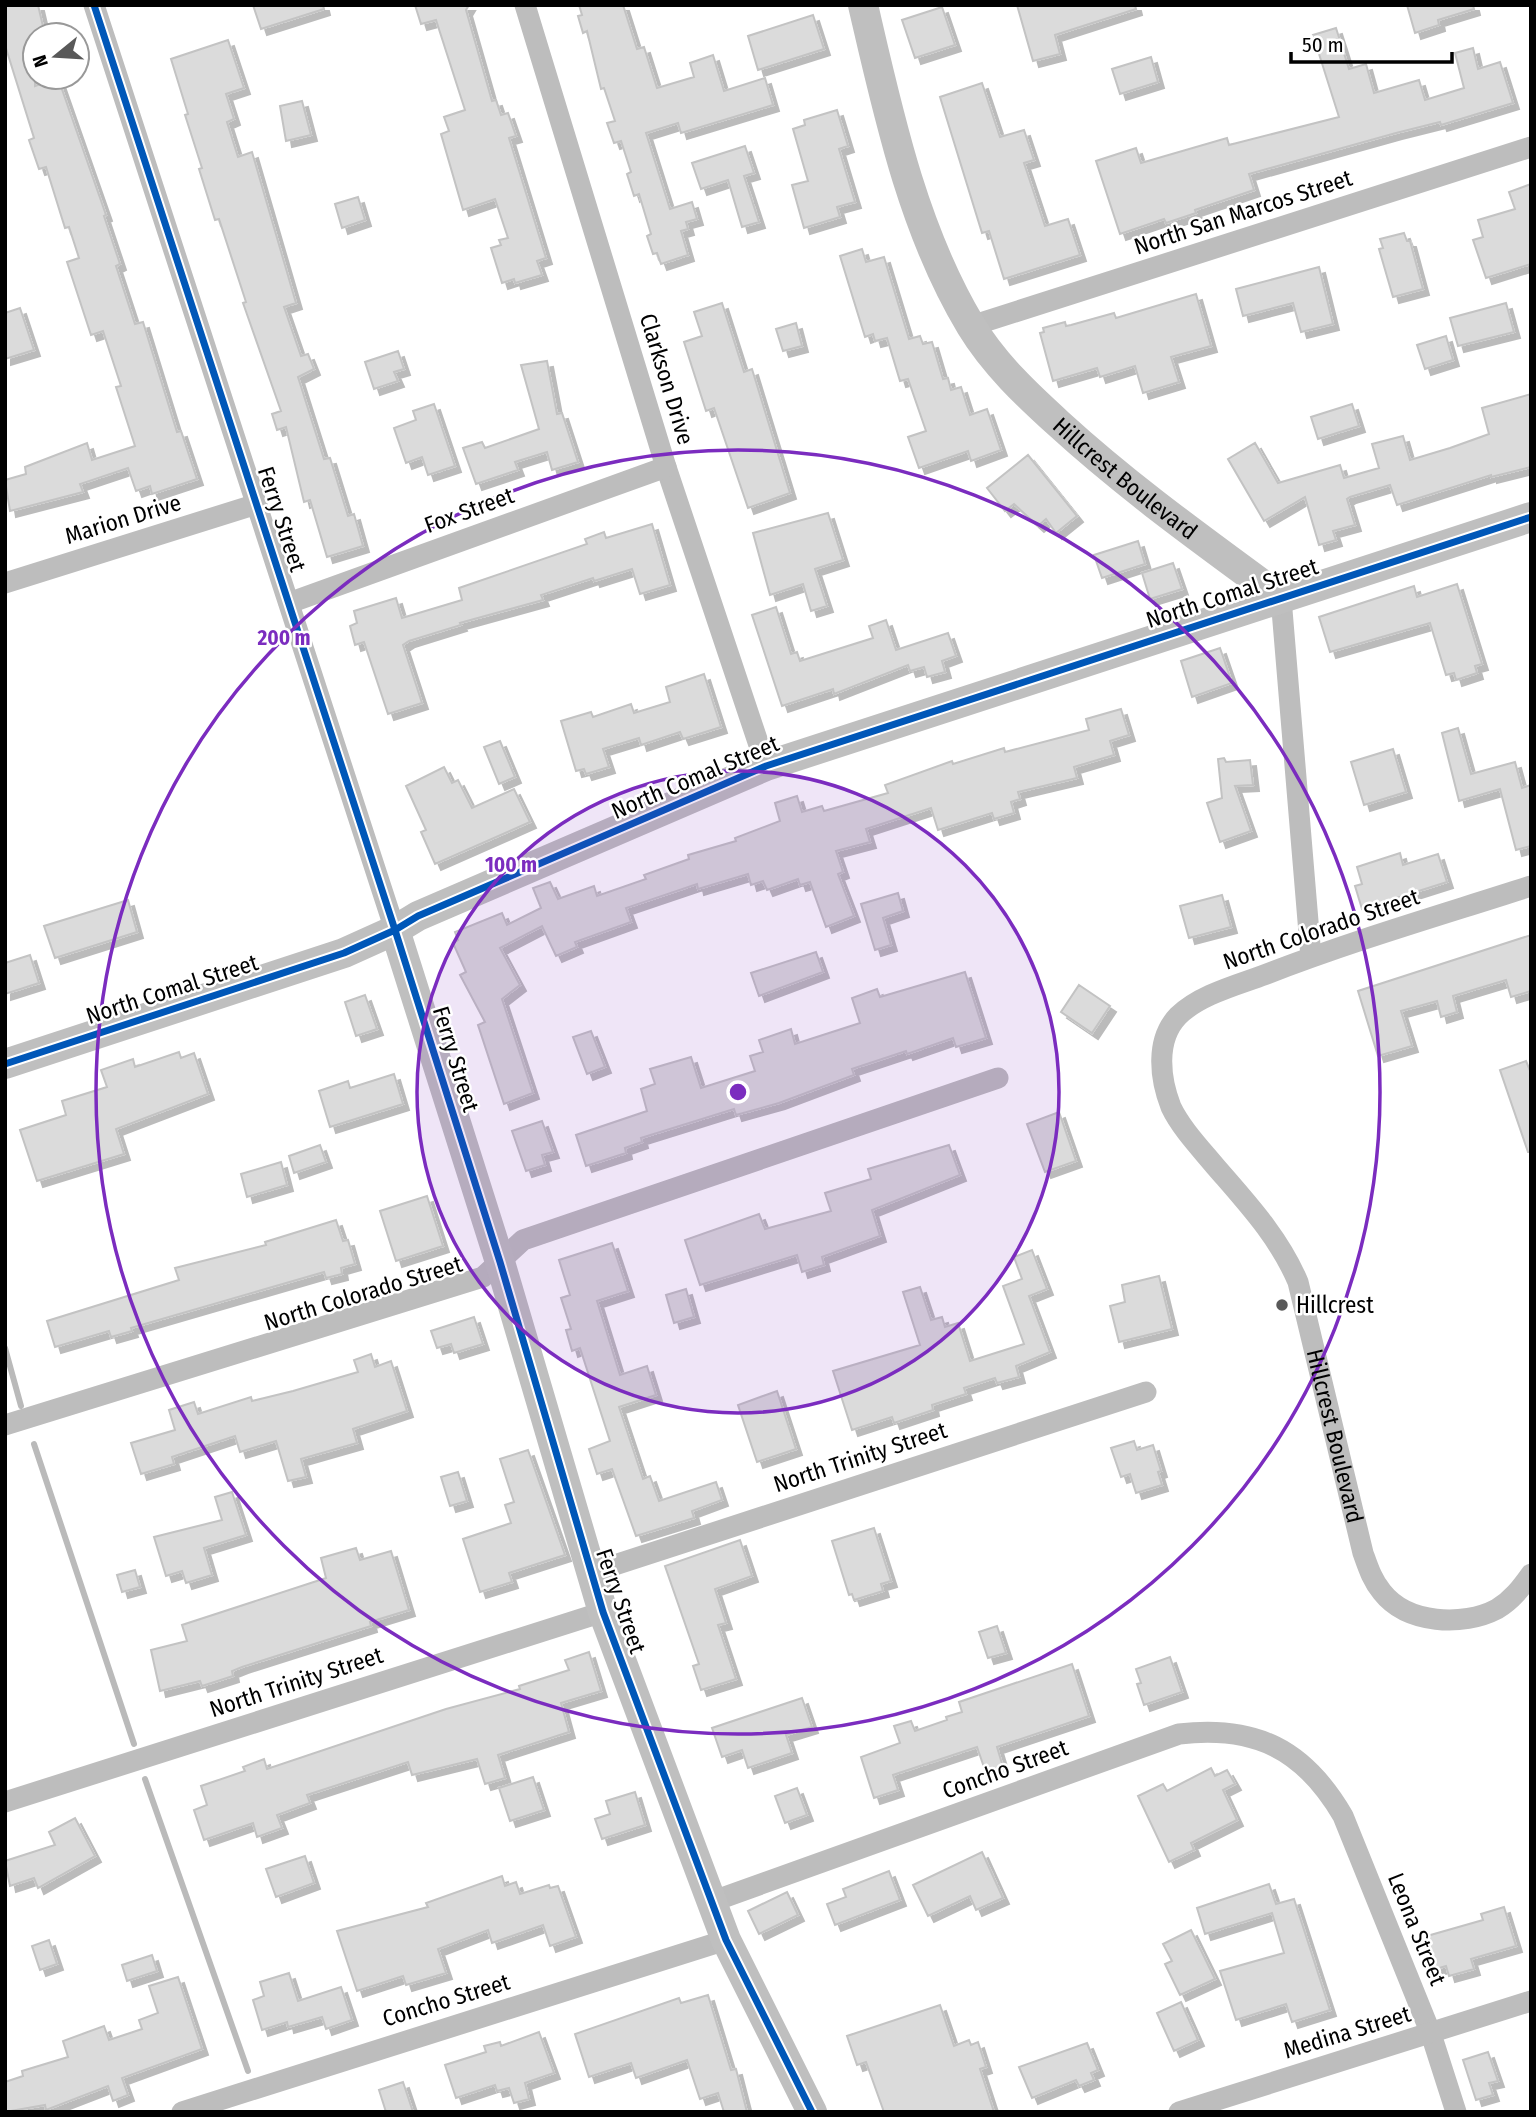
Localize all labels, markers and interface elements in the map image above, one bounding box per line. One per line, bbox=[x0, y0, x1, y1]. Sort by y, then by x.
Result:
north arrow bbox=[21, 21, 91, 91]
scale bar bbox=[1291, 21, 1452, 65]
text: 50 m bbox=[1302, 32, 1344, 58]
text: N bbox=[28, 52, 53, 70]
street label: North San Marcos Street bbox=[1130, 163, 1356, 260]
street label: Clarkson Drive bbox=[634, 310, 700, 448]
street label: Hillcrest Boulevard bbox=[1047, 411, 1203, 545]
street label: Ferry Street bbox=[252, 463, 312, 576]
street label: Fox Street bbox=[420, 481, 518, 539]
street label: Marion Drive bbox=[62, 488, 184, 550]
street label: North Comal Street bbox=[1142, 552, 1322, 634]
text: 200 m bbox=[256, 625, 311, 651]
street label: North Comal Street bbox=[607, 729, 783, 825]
text: 100 m bbox=[485, 852, 537, 878]
street label: North Colorado Street bbox=[1219, 882, 1423, 976]
street label: North Comal Street bbox=[82, 948, 262, 1030]
street label: Ferry Street bbox=[427, 1003, 485, 1116]
centre of rings bbox=[726, 1080, 750, 1104]
street label: North Colorado Street bbox=[261, 1249, 466, 1336]
place label: Hillcrest bbox=[1296, 1291, 1374, 1319]
marker: Hillcrest bbox=[1274, 1297, 1290, 1313]
street label: Hillcrest Boulevard bbox=[1301, 1346, 1369, 1526]
street label: North Trinity Street bbox=[770, 1416, 951, 1498]
street label: Ferry Street bbox=[590, 1545, 652, 1657]
street label: North Trinity Street bbox=[206, 1641, 387, 1723]
street label: Concho Street bbox=[938, 1733, 1072, 1805]
street label: Leona Street bbox=[1382, 1869, 1452, 1990]
street label: Concho Street bbox=[379, 1967, 513, 2033]
street label: Medina Street bbox=[1280, 1999, 1414, 2065]

